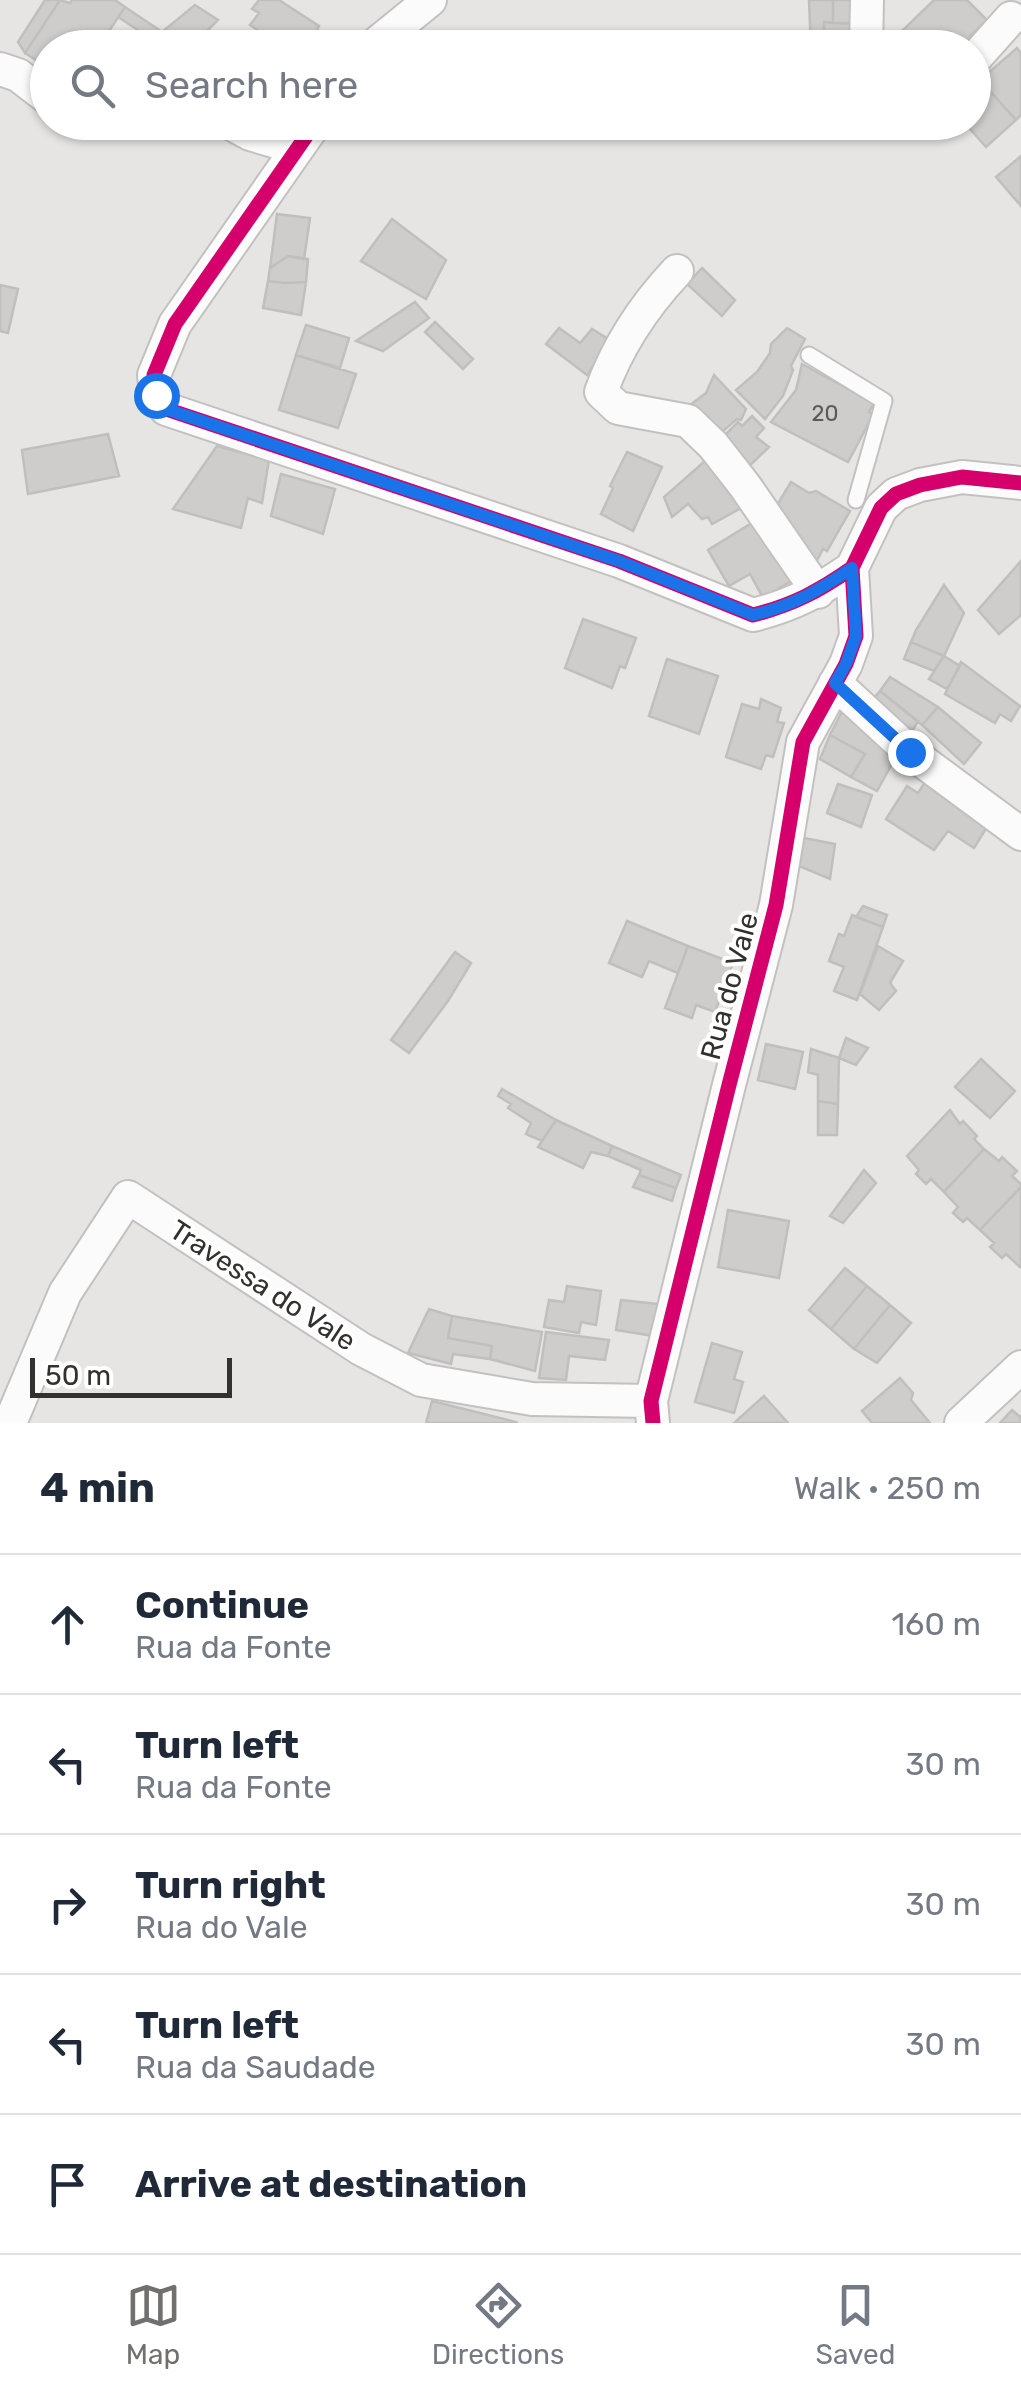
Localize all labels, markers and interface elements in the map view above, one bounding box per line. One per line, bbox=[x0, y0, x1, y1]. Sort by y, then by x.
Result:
search box bbox=[30, 30, 991, 140]
icon: search bbox=[65, 58, 120, 113]
text: Search here bbox=[145, 62, 358, 108]
route start bbox=[134, 373, 180, 419]
house number: 20 bbox=[812, 400, 838, 427]
route end bbox=[888, 730, 934, 776]
street label: Rua do Vale bbox=[694, 909, 765, 1063]
street label: Travessa do Vale bbox=[164, 1213, 362, 1358]
scale bar bbox=[30, 1353, 232, 1398]
text: 50 m bbox=[45, 1359, 111, 1392]
text: 4 min bbox=[40, 1463, 155, 1513]
text: Walk · 250 m bbox=[794, 1469, 981, 1507]
text: Continue bbox=[135, 1582, 309, 1628]
icon: ahead bbox=[40, 1597, 95, 1652]
text: 160 m bbox=[891, 1605, 981, 1643]
text: Rua da Fonte bbox=[135, 1628, 332, 1666]
text: Turn left bbox=[135, 1722, 299, 1768]
icon: left bbox=[40, 1737, 95, 1792]
text: 30 m bbox=[905, 1745, 981, 1783]
text: Rua da Fonte bbox=[135, 1768, 332, 1806]
text: Turn right bbox=[135, 1862, 326, 1908]
icon: right bbox=[40, 1877, 95, 1932]
text: 30 m bbox=[905, 1885, 981, 1923]
text: Rua do Vale bbox=[135, 1908, 308, 1946]
text: Turn left bbox=[135, 2002, 299, 2048]
icon: left bbox=[40, 2017, 95, 2072]
text: 30 m bbox=[905, 2025, 981, 2063]
text: Rua da Saudade bbox=[135, 2048, 376, 2086]
icon: arrive bbox=[40, 2157, 95, 2212]
text: Arrive at destination bbox=[135, 2161, 527, 2207]
tab: Map bbox=[126, 2278, 181, 2371]
tab: Directions bbox=[432, 2278, 564, 2371]
tab: Saved bbox=[815, 2278, 895, 2371]

